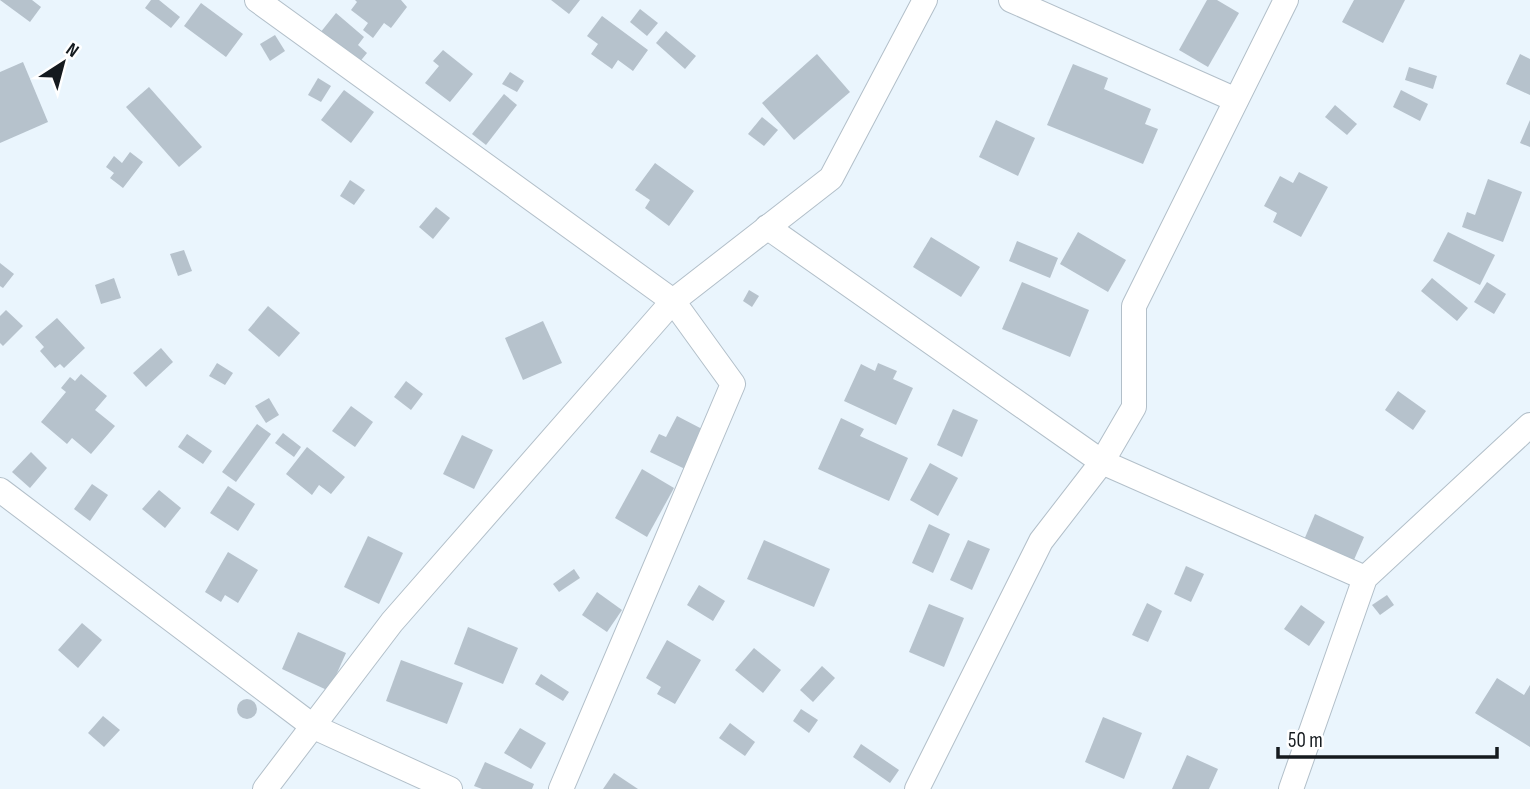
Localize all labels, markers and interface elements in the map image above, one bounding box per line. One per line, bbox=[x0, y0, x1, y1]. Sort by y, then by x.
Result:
north arrow bbox=[28, 28, 98, 98]
text: N bbox=[61, 38, 83, 63]
scale bar bbox=[1278, 716, 1497, 760]
text: 50 m bbox=[1288, 728, 1323, 753]

